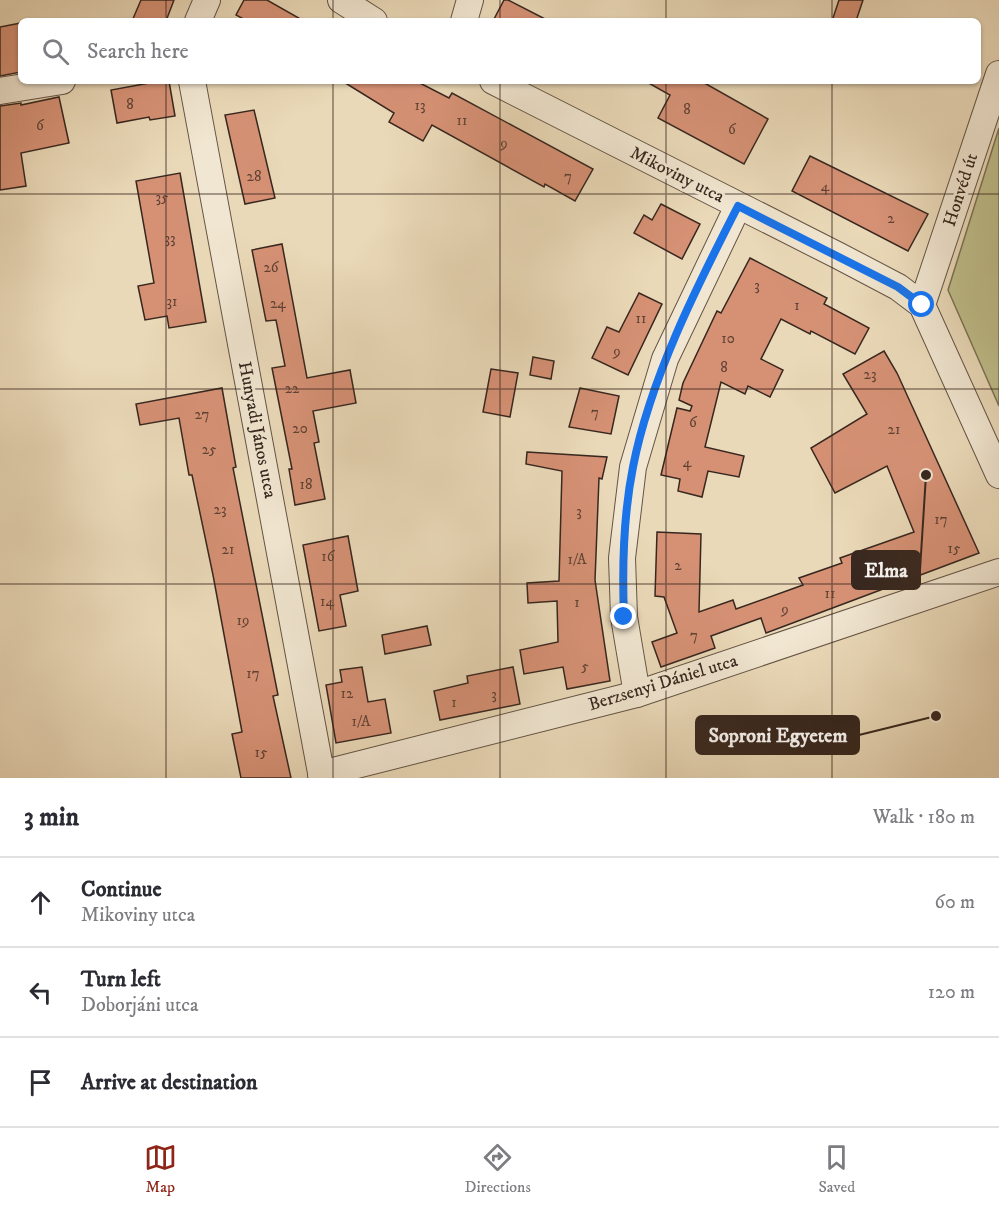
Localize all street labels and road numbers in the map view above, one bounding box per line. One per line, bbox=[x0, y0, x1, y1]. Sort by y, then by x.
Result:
street label: Mikoviny utca bbox=[626, 142, 728, 208]
street label: Honvéd út bbox=[939, 150, 983, 229]
street label: Hunyadi János utca bbox=[233, 360, 281, 501]
street label: Berzsenyi Dániel utca bbox=[586, 650, 741, 716]

